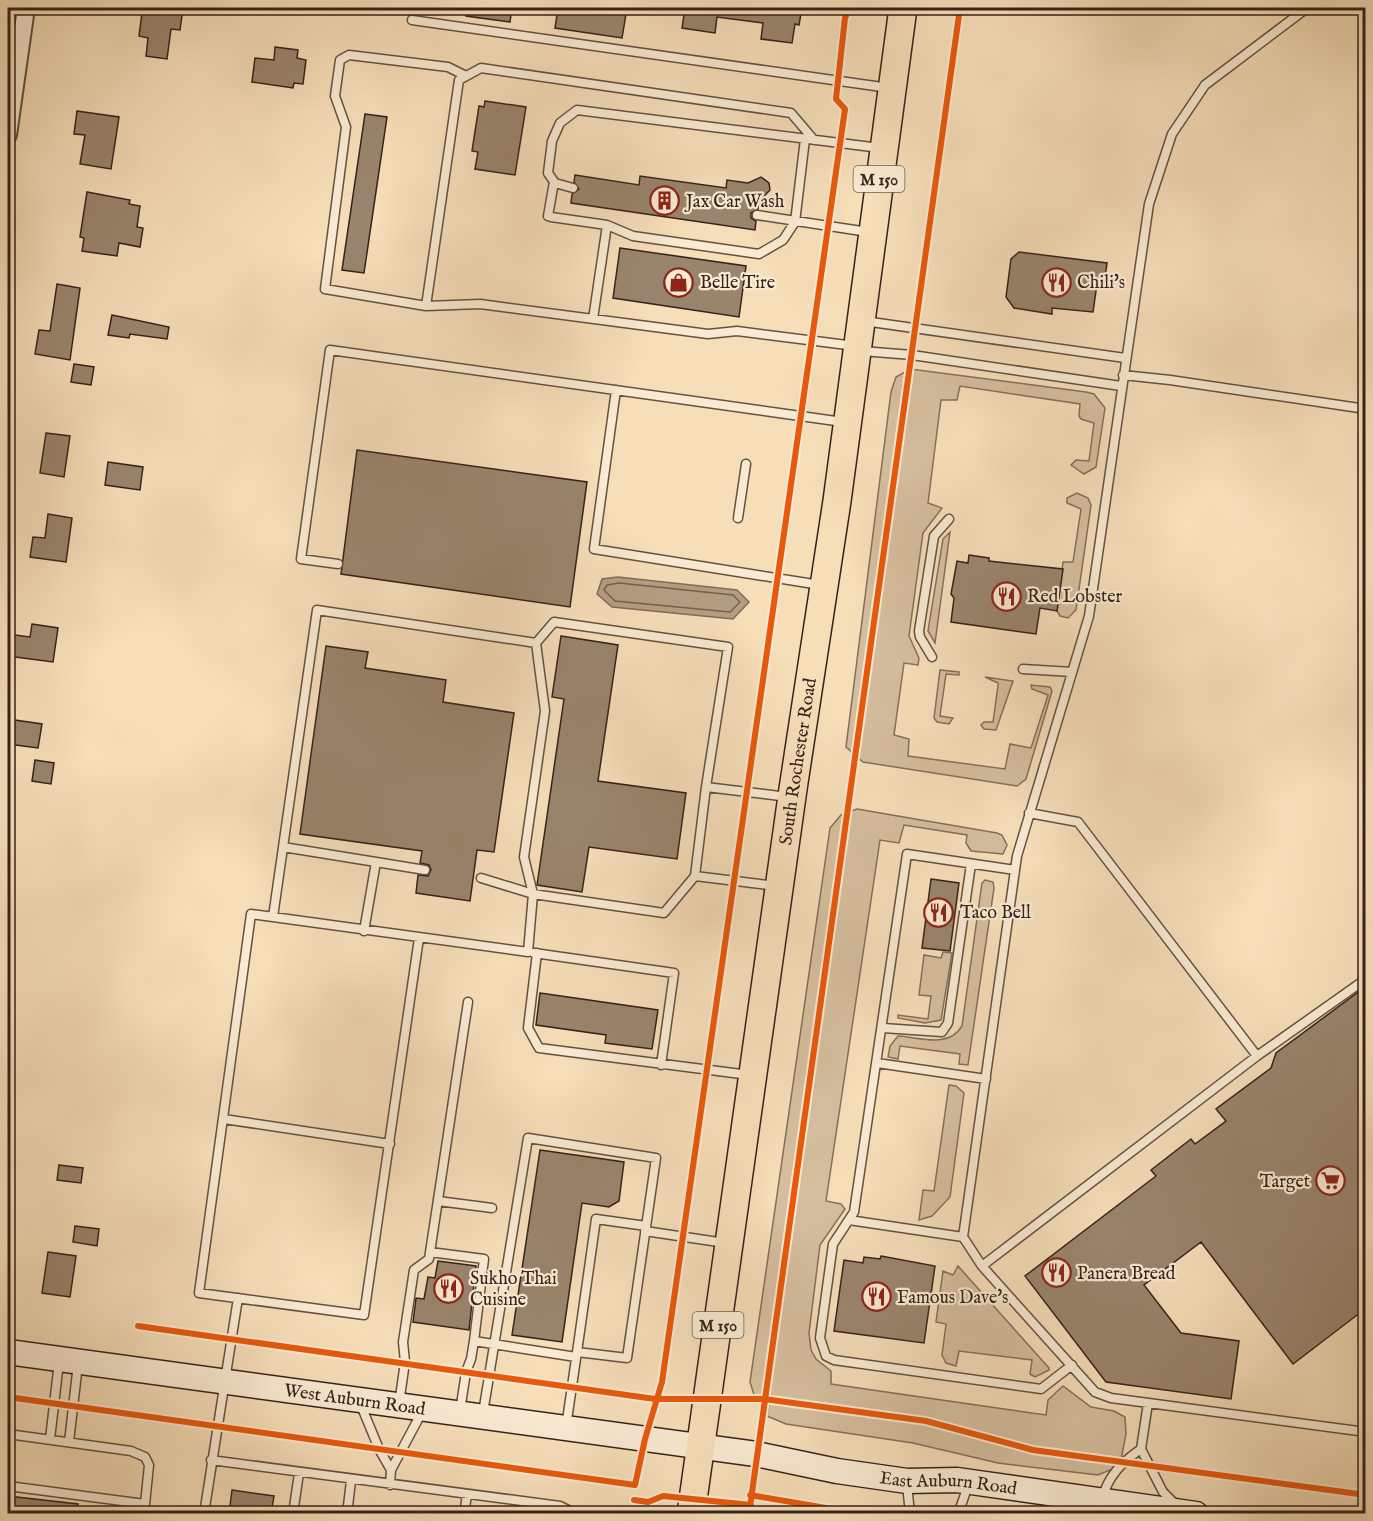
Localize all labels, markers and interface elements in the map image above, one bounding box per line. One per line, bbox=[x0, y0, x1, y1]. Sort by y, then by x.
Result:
road number: M 150 bbox=[854, 166, 904, 192]
building icon: Jax Car Wash bbox=[649, 185, 681, 217]
place label: Jax Car Wash bbox=[684, 191, 785, 214]
shop icon: Belle Tire bbox=[663, 266, 695, 298]
restaurant icon: Chili's bbox=[1040, 266, 1072, 298]
place label: Belle Tire bbox=[700, 272, 775, 295]
place label: Chili's bbox=[1077, 272, 1125, 295]
restaurant icon: Red Lobster bbox=[990, 580, 1022, 612]
place label: Red Lobster bbox=[1027, 586, 1122, 609]
street label: South Rochester Road bbox=[775, 676, 823, 847]
restaurant icon: Taco Bell bbox=[923, 896, 955, 928]
place label: Taco Bell bbox=[960, 902, 1031, 925]
supermarket icon: Target bbox=[1315, 1165, 1347, 1197]
place label: Target bbox=[1260, 1171, 1310, 1194]
restaurant icon: Panera Bread bbox=[1040, 1257, 1072, 1289]
place label: Panera Bread bbox=[1077, 1263, 1176, 1286]
place label: Sukho Thai Cuisine bbox=[470, 1268, 557, 1312]
restaurant icon: Sukho Thai Cuisine bbox=[433, 1272, 465, 1304]
restaurant icon: Famous Dave's bbox=[860, 1281, 892, 1313]
place label: Famous Dave's bbox=[897, 1287, 1008, 1310]
road number: M 150 bbox=[692, 1312, 744, 1338]
street label: West Auburn Road bbox=[283, 1380, 427, 1422]
street label: East Auburn Road bbox=[878, 1467, 1019, 1501]

